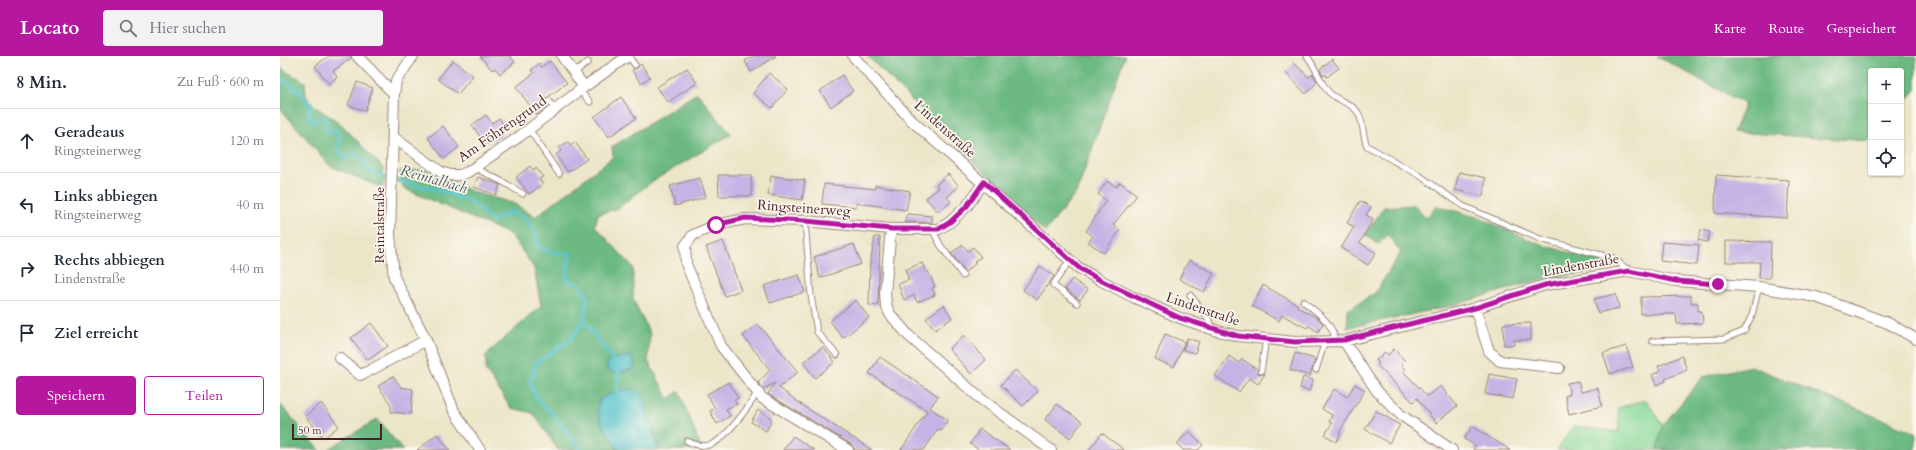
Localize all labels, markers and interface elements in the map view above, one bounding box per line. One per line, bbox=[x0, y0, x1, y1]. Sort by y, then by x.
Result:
search box bbox=[103, 10, 383, 46]
text: Locato bbox=[20, 15, 79, 41]
icon: search bbox=[117, 17, 139, 39]
text: Hier suchen bbox=[149, 18, 226, 38]
text: Karte bbox=[1714, 19, 1746, 38]
text: Route bbox=[1768, 19, 1804, 38]
text: Gespeichert bbox=[1826, 19, 1896, 38]
map controls bbox=[1868, 68, 1904, 176]
button: + bbox=[1868, 68, 1904, 104]
text: 8 Min. bbox=[16, 71, 67, 94]
text: Zu Fuß · 600 m bbox=[177, 73, 264, 91]
street label: Am Föhrengrund bbox=[454, 91, 551, 167]
street label: Lindenstraße bbox=[910, 96, 980, 162]
button: − bbox=[1868, 104, 1904, 140]
text: Geradeaus bbox=[54, 122, 124, 142]
icon: ahead bbox=[16, 130, 38, 152]
text: 120 m bbox=[230, 132, 264, 150]
button: locate bbox=[1868, 140, 1904, 176]
text: Ringsteinerweg bbox=[54, 142, 141, 160]
water label: Reintalbach bbox=[398, 160, 471, 198]
text: Links abbiegen bbox=[54, 186, 158, 206]
street label: Reintalstraße bbox=[370, 187, 389, 263]
icon: left bbox=[16, 194, 38, 216]
street label: Ringsteinerweg bbox=[757, 195, 852, 221]
text: 40 m bbox=[236, 196, 264, 214]
text: Ringsteinerweg bbox=[54, 206, 141, 224]
route start bbox=[707, 216, 725, 234]
street label: Lindenstraße bbox=[1541, 249, 1621, 281]
text: Rechts abbiegen bbox=[54, 250, 165, 270]
icon: right bbox=[16, 258, 38, 280]
text: 440 m bbox=[230, 260, 264, 278]
text: Lindenstraße bbox=[54, 270, 126, 288]
route end bbox=[1709, 275, 1727, 293]
street label: Lindenstraße bbox=[1163, 287, 1243, 331]
icon: arrive bbox=[16, 322, 38, 344]
text: Ziel erreicht bbox=[54, 323, 138, 343]
button: Speichern bbox=[16, 376, 136, 415]
button: Teilen bbox=[144, 376, 264, 415]
scale bar bbox=[292, 422, 382, 441]
text: 50 m bbox=[298, 423, 322, 438]

